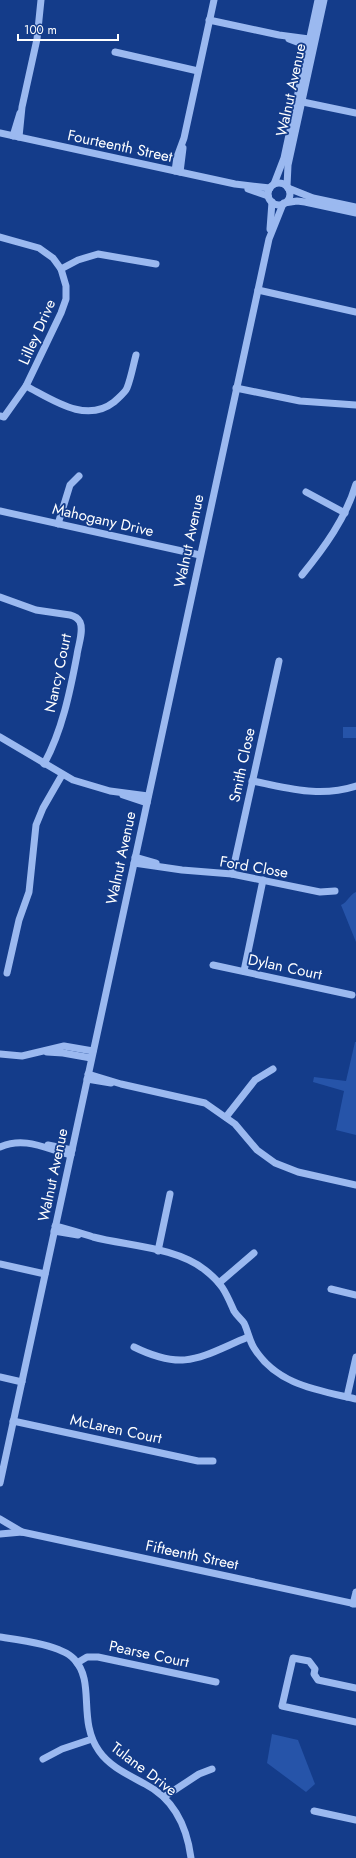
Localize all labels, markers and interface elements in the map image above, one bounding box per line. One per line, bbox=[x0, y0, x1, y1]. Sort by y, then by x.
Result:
scale bar bbox=[18, 16, 118, 42]
text: 100 m bbox=[24, 21, 57, 39]
street label: Walnut Avenue bbox=[270, 41, 312, 139]
street label: Fourteenth Street bbox=[65, 124, 175, 168]
street label: Lilley Drive bbox=[13, 296, 61, 368]
street label: Walnut Avenue bbox=[168, 492, 210, 590]
street label: Mahogany Drive bbox=[50, 498, 156, 542]
street label: Nancy Court bbox=[39, 631, 77, 714]
street label: Smith Close bbox=[223, 726, 261, 804]
street label: Walnut Avenue bbox=[100, 809, 142, 907]
street label: Ford Close bbox=[218, 850, 290, 884]
street label: Dylan Court bbox=[246, 948, 324, 986]
street label: Walnut Avenue bbox=[32, 1126, 74, 1224]
street label: McLaren Court bbox=[68, 1409, 164, 1450]
street label: Fifteenth Street bbox=[144, 1534, 241, 1576]
street label: Pearse Court bbox=[107, 1635, 191, 1673]
street label: Tulane Drive bbox=[106, 1737, 182, 1801]

